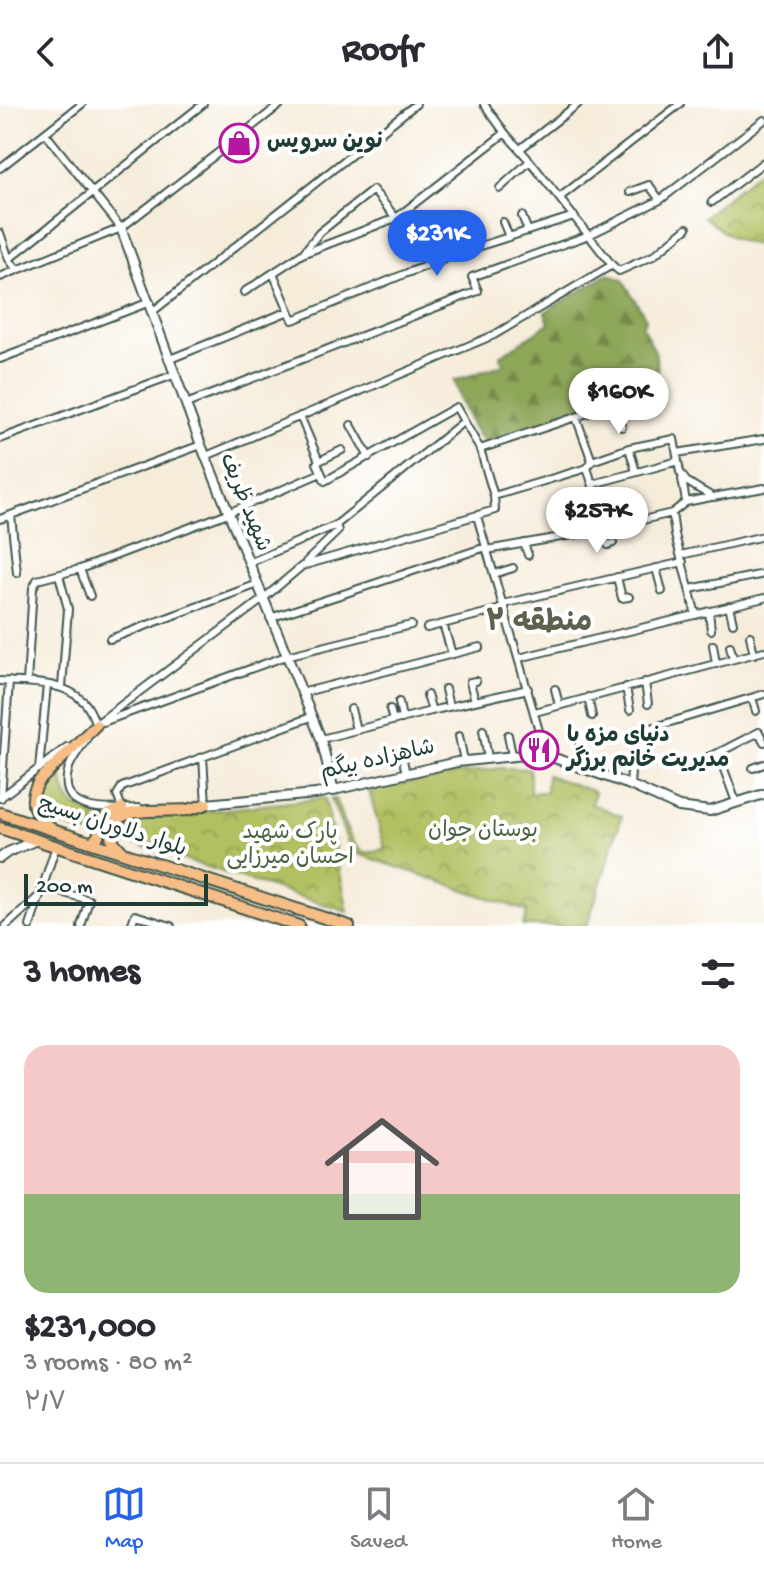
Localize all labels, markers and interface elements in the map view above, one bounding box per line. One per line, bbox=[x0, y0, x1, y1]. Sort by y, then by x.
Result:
icon: back bbox=[24, 30, 68, 74]
icon: share bbox=[696, 30, 740, 74]
text: Roofr bbox=[342, 31, 422, 74]
shop icon: نوین سرویس bbox=[218, 122, 260, 164]
place label: نوین سرویس bbox=[267, 130, 383, 156]
pin: $231K bbox=[381, 210, 493, 278]
text: $231K bbox=[406, 220, 468, 251]
pin: $160K bbox=[563, 368, 675, 436]
text: $160K bbox=[587, 378, 651, 409]
street label: شهید ظریف bbox=[212, 450, 276, 556]
pin: $257K bbox=[541, 487, 653, 555]
text: $257K bbox=[564, 497, 630, 528]
district label: منطقه ۲ bbox=[486, 607, 592, 642]
place label: دنیای مزه با مدیریت خانم برزگر bbox=[565, 724, 729, 775]
restaurant icon: دنیای مزه با مدیریت خانم برزگر bbox=[518, 729, 560, 771]
street label: شاهزاده بیگم bbox=[318, 732, 438, 787]
street label: بلوار دلاوران بسیج bbox=[35, 792, 189, 864]
park label: بوستان جوان bbox=[428, 819, 538, 845]
park label: پارک شهید احسان میرزایی bbox=[226, 821, 354, 872]
scale bar bbox=[24, 870, 208, 906]
text: 200 m bbox=[36, 875, 93, 901]
icon: filters bbox=[696, 952, 740, 996]
text: 3 homes bbox=[24, 954, 140, 994]
icon: home bbox=[310, 1097, 454, 1241]
text: $231,000 bbox=[24, 1309, 156, 1349]
text: 3 rooms · 80 m² bbox=[24, 1349, 192, 1380]
text: ۲/۷ bbox=[24, 1389, 66, 1420]
tab: Map bbox=[102, 1482, 146, 1556]
tab: Saved bbox=[350, 1482, 407, 1556]
tab: Home bbox=[611, 1482, 662, 1556]

